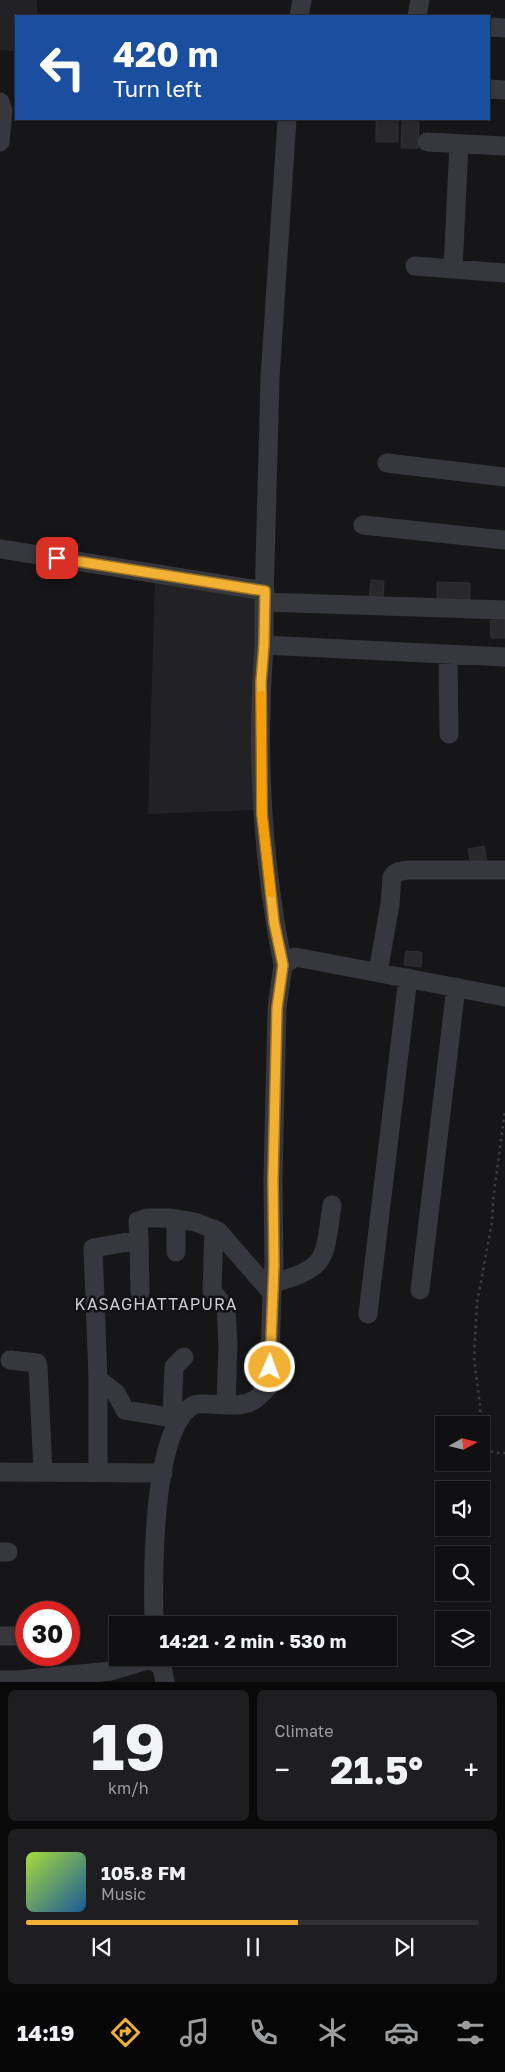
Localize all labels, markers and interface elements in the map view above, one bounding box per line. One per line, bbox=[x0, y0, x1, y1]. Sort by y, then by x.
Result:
text: 420 m bbox=[113, 33, 218, 75]
icon: left bbox=[30, 35, 95, 100]
text: Turn left bbox=[113, 75, 202, 102]
pin bbox=[36, 537, 78, 579]
icon: arrive bbox=[43, 544, 71, 572]
district label: KASAGHATTAPURA bbox=[75, 1294, 237, 1314]
position arrow bbox=[243, 1340, 295, 1392]
north arrow bbox=[435, 1416, 490, 1471]
map controls bbox=[435, 1416, 490, 1666]
button: sound bbox=[435, 1481, 490, 1536]
button: search bbox=[435, 1546, 490, 1601]
speed limit sign: 30 bbox=[15, 1601, 80, 1666]
button: layers bbox=[435, 1611, 490, 1666]
text: 14:21 · 2 min · 530 m bbox=[160, 1629, 346, 1652]
text: 19 bbox=[91, 1706, 166, 1784]
text: Climate bbox=[275, 1721, 334, 1741]
text: 21.5° bbox=[330, 1747, 423, 1792]
text: − bbox=[275, 1753, 290, 1786]
text: + bbox=[464, 1753, 479, 1786]
text: km/h bbox=[108, 1778, 149, 1798]
text: 105.8 FM bbox=[101, 1861, 186, 1884]
text: Music bbox=[101, 1884, 146, 1904]
icon: previous bbox=[88, 1933, 116, 1961]
icon: pause bbox=[239, 1933, 267, 1961]
icon: next bbox=[390, 1933, 418, 1961]
icon: directions bbox=[108, 2015, 143, 2050]
icon: music bbox=[177, 2015, 212, 2050]
icon: phone bbox=[246, 2015, 281, 2050]
icon: climate bbox=[315, 2015, 350, 2050]
icon: car bbox=[384, 2015, 419, 2050]
icon: filters bbox=[453, 2015, 488, 2050]
text: 14:19 bbox=[17, 2019, 74, 2046]

